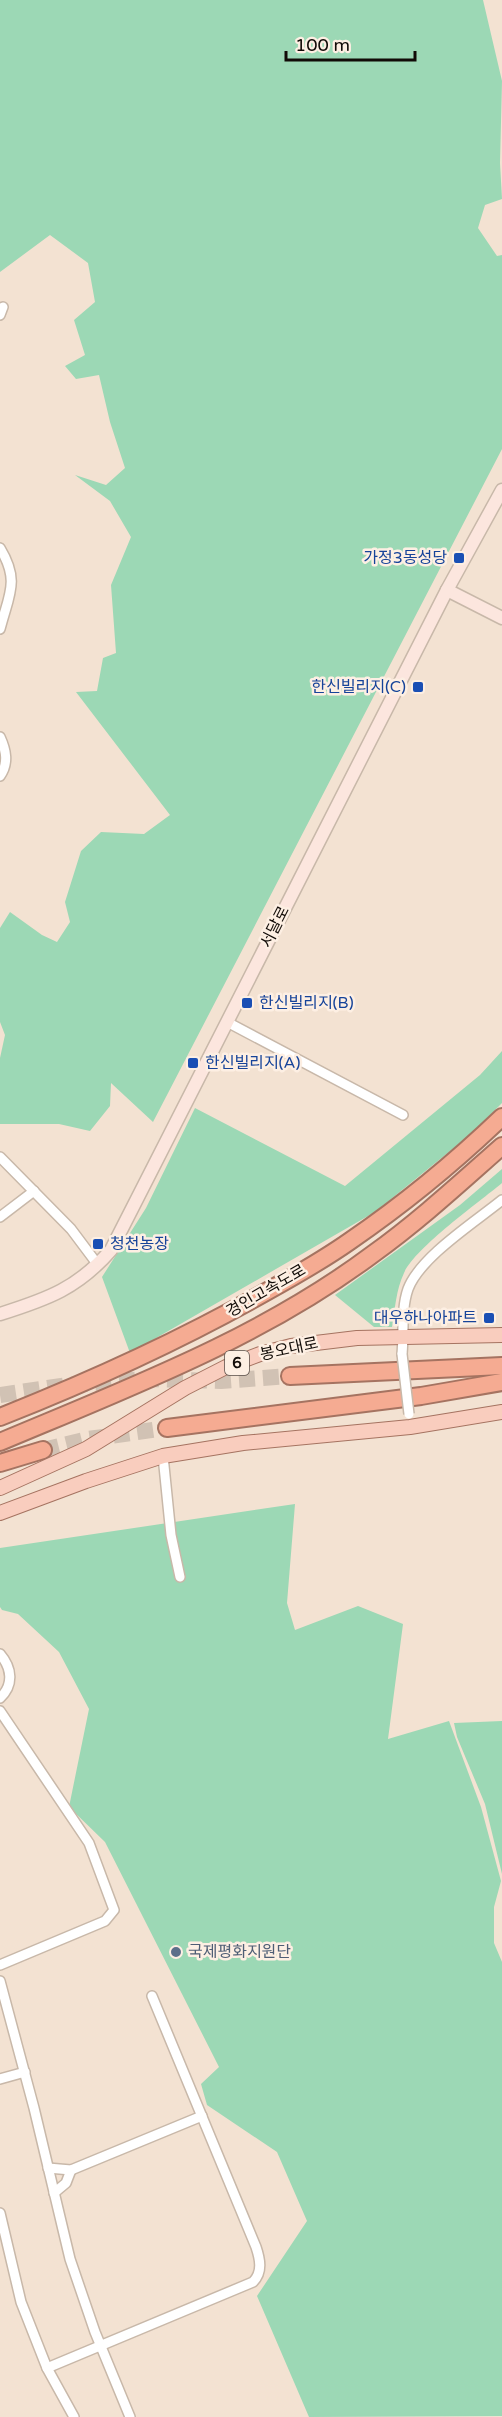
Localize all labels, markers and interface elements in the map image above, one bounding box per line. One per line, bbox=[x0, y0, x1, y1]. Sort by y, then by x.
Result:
scale bar bbox=[286, 24, 415, 62]
text: 100 m bbox=[295, 34, 350, 56]
place label: 가정3동성당 bbox=[363, 548, 447, 568]
marker: 가정3동성당 bbox=[452, 551, 466, 565]
place label: 한신빌리지(C) bbox=[311, 677, 406, 697]
marker: 한신빌리지(C) bbox=[411, 680, 425, 694]
street label: 서달로 bbox=[256, 903, 294, 951]
place label: 한신빌리지(B) bbox=[259, 993, 354, 1013]
marker: 한신빌리지(B) bbox=[240, 996, 254, 1010]
place label: 한신빌리지(A) bbox=[205, 1053, 301, 1073]
marker: 한신빌리지(A) bbox=[186, 1056, 200, 1070]
place label: 청천농장 bbox=[110, 1234, 169, 1254]
marker: 청천농장 bbox=[91, 1237, 105, 1251]
street label: 경인고속도로 bbox=[223, 1260, 309, 1322]
place label: 대우하나아파트 bbox=[374, 1308, 477, 1328]
marker: 대우하나아파트 bbox=[482, 1311, 496, 1325]
street label: 봉오대로 bbox=[258, 1333, 320, 1365]
road number: 6 bbox=[225, 1351, 249, 1375]
place label: 국제평화지원단 bbox=[188, 1942, 291, 1962]
marker: 국제평화지원단 bbox=[169, 1945, 183, 1959]

